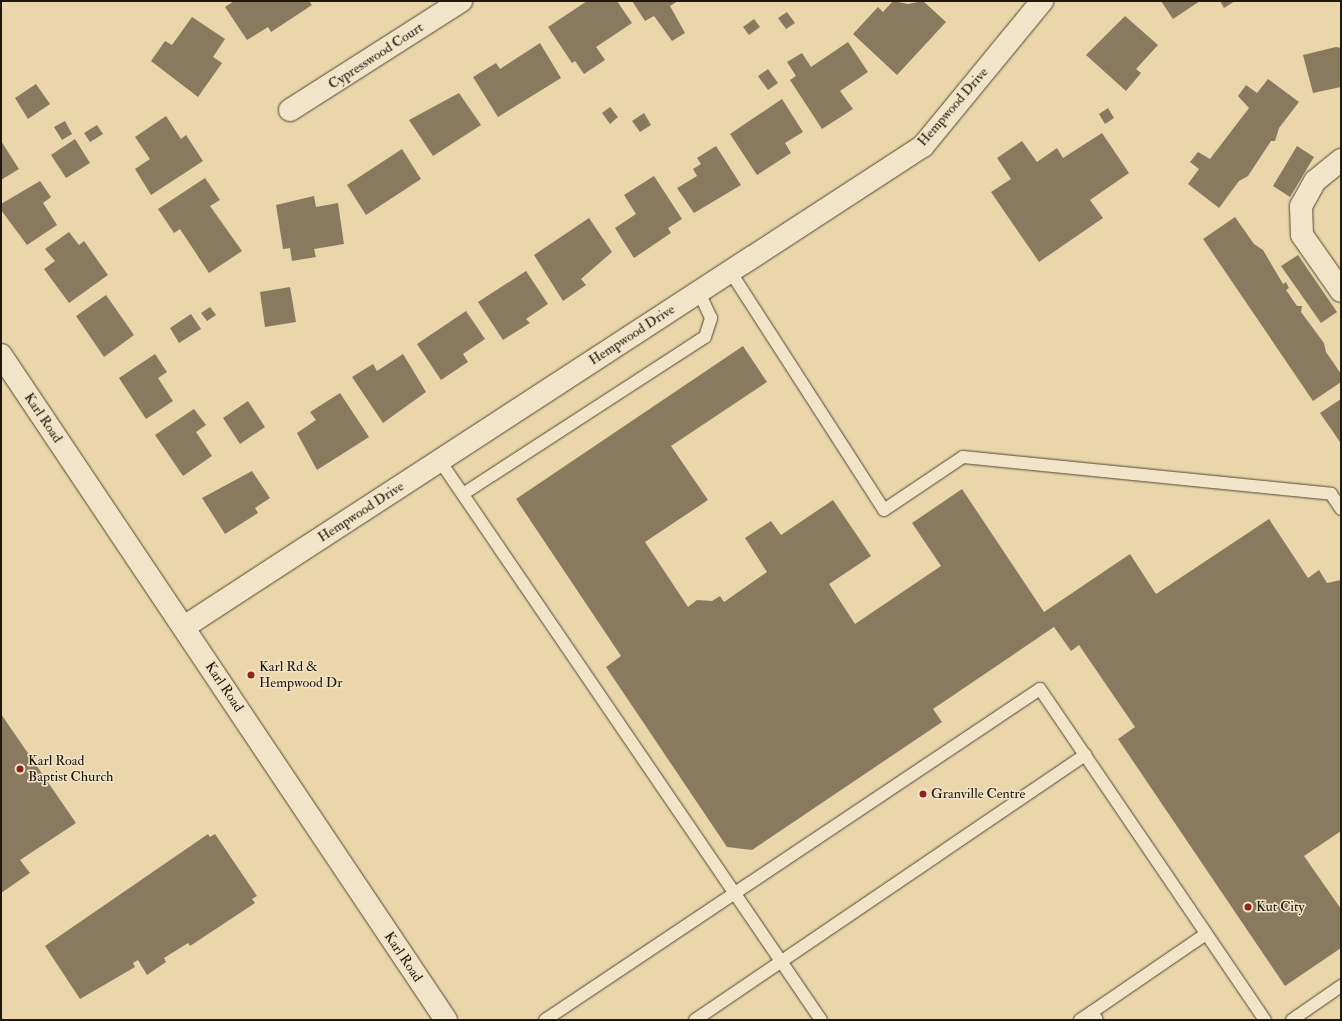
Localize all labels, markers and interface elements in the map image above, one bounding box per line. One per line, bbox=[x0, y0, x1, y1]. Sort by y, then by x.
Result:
street label: Cypresswood Court bbox=[325, 19, 427, 93]
street label: Hempwood Drive bbox=[914, 64, 992, 150]
street label: Hempwood Drive bbox=[586, 301, 678, 369]
street label: Karl Road bbox=[20, 390, 66, 446]
street label: Hempwood Drive bbox=[315, 478, 407, 546]
street label: Karl Road bbox=[201, 659, 247, 715]
place label: Karl Rd & Hempwood Dr bbox=[259, 659, 342, 692]
marker: Karl Rd & Hempwood Dr bbox=[246, 670, 256, 680]
place label: Karl Road Baptist Church bbox=[28, 753, 113, 786]
marker: Karl Road Baptist Church bbox=[15, 764, 25, 774]
place label: Granville Centre bbox=[931, 786, 1025, 802]
marker: Granville Centre bbox=[918, 789, 928, 799]
place label: Kut City bbox=[1256, 899, 1305, 915]
marker: Kut City bbox=[1243, 902, 1253, 912]
street label: Karl Road bbox=[380, 929, 426, 985]

